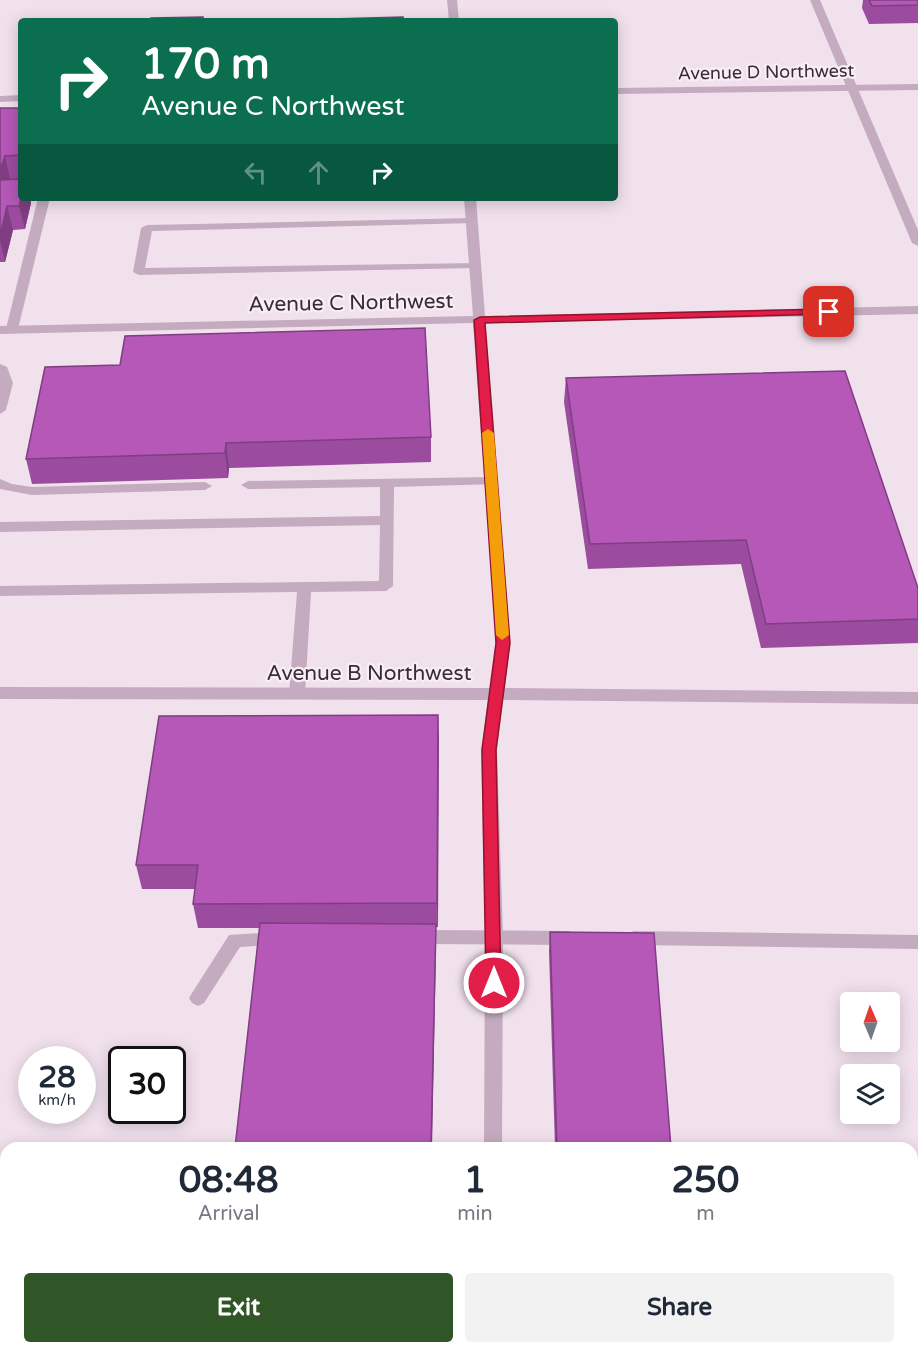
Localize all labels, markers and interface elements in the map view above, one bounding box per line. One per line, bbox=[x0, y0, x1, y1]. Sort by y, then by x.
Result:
text: 170 m bbox=[141, 39, 270, 90]
icon: right bbox=[42, 42, 120, 120]
street label: Avenue D Northwest bbox=[677, 59, 855, 85]
text: Avenue C Northwest bbox=[141, 90, 405, 123]
icon: left bbox=[239, 156, 272, 189]
icon: ahead bbox=[302, 156, 335, 189]
icon: right bbox=[365, 156, 398, 189]
pin bbox=[803, 286, 854, 337]
street label: Avenue C Northwest bbox=[248, 289, 454, 317]
icon: arrive bbox=[812, 295, 845, 328]
street label: Avenue B Northwest bbox=[266, 661, 472, 686]
position arrow bbox=[462, 951, 526, 1015]
north arrow bbox=[840, 992, 900, 1052]
map controls bbox=[840, 992, 900, 1124]
speed limit sign: 30 bbox=[108, 1046, 186, 1124]
text: 28 bbox=[38, 1059, 76, 1096]
button: layers bbox=[840, 1064, 900, 1124]
text: km/h bbox=[38, 1091, 76, 1109]
text: 08:48 bbox=[179, 1159, 279, 1202]
text: 1 bbox=[464, 1159, 486, 1202]
text: 250 bbox=[671, 1159, 739, 1202]
text: Arrival bbox=[198, 1202, 260, 1226]
text: min bbox=[457, 1202, 493, 1226]
text: m bbox=[696, 1202, 715, 1226]
button: Exit bbox=[24, 1273, 453, 1342]
button: Share bbox=[465, 1273, 894, 1342]

